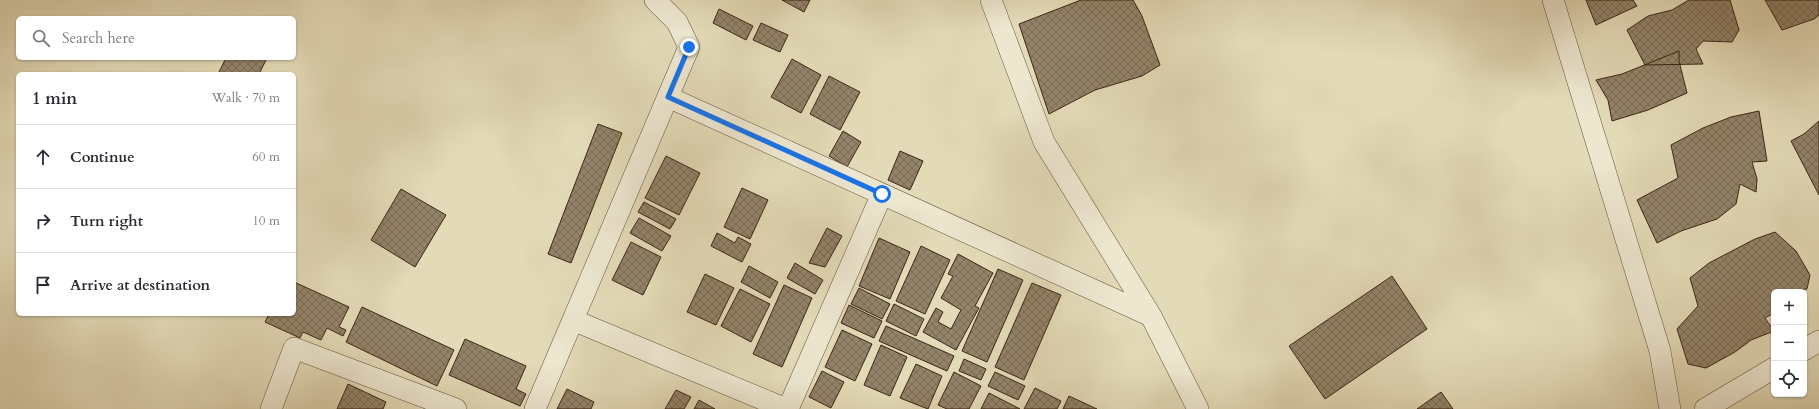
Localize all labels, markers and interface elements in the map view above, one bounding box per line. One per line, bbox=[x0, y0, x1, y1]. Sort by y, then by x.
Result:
search box bbox=[16, 16, 296, 60]
icon: search bbox=[30, 27, 52, 49]
text: Search here bbox=[62, 28, 135, 48]
route end bbox=[680, 38, 698, 56]
text: 1 min bbox=[32, 87, 77, 110]
text: Walk · 70 m bbox=[212, 89, 280, 107]
icon: ahead bbox=[32, 146, 54, 168]
text: Continue bbox=[70, 147, 135, 167]
text: 60 m bbox=[252, 148, 280, 166]
route start bbox=[873, 185, 891, 203]
icon: right bbox=[32, 210, 54, 232]
text: Turn right bbox=[70, 211, 143, 231]
text: 10 m bbox=[252, 212, 280, 230]
icon: arrive bbox=[32, 274, 54, 296]
text: Arrive at destination bbox=[70, 275, 210, 295]
map controls bbox=[1771, 289, 1807, 397]
button: + bbox=[1771, 289, 1807, 325]
button: − bbox=[1771, 325, 1807, 361]
button: locate bbox=[1771, 361, 1807, 397]

